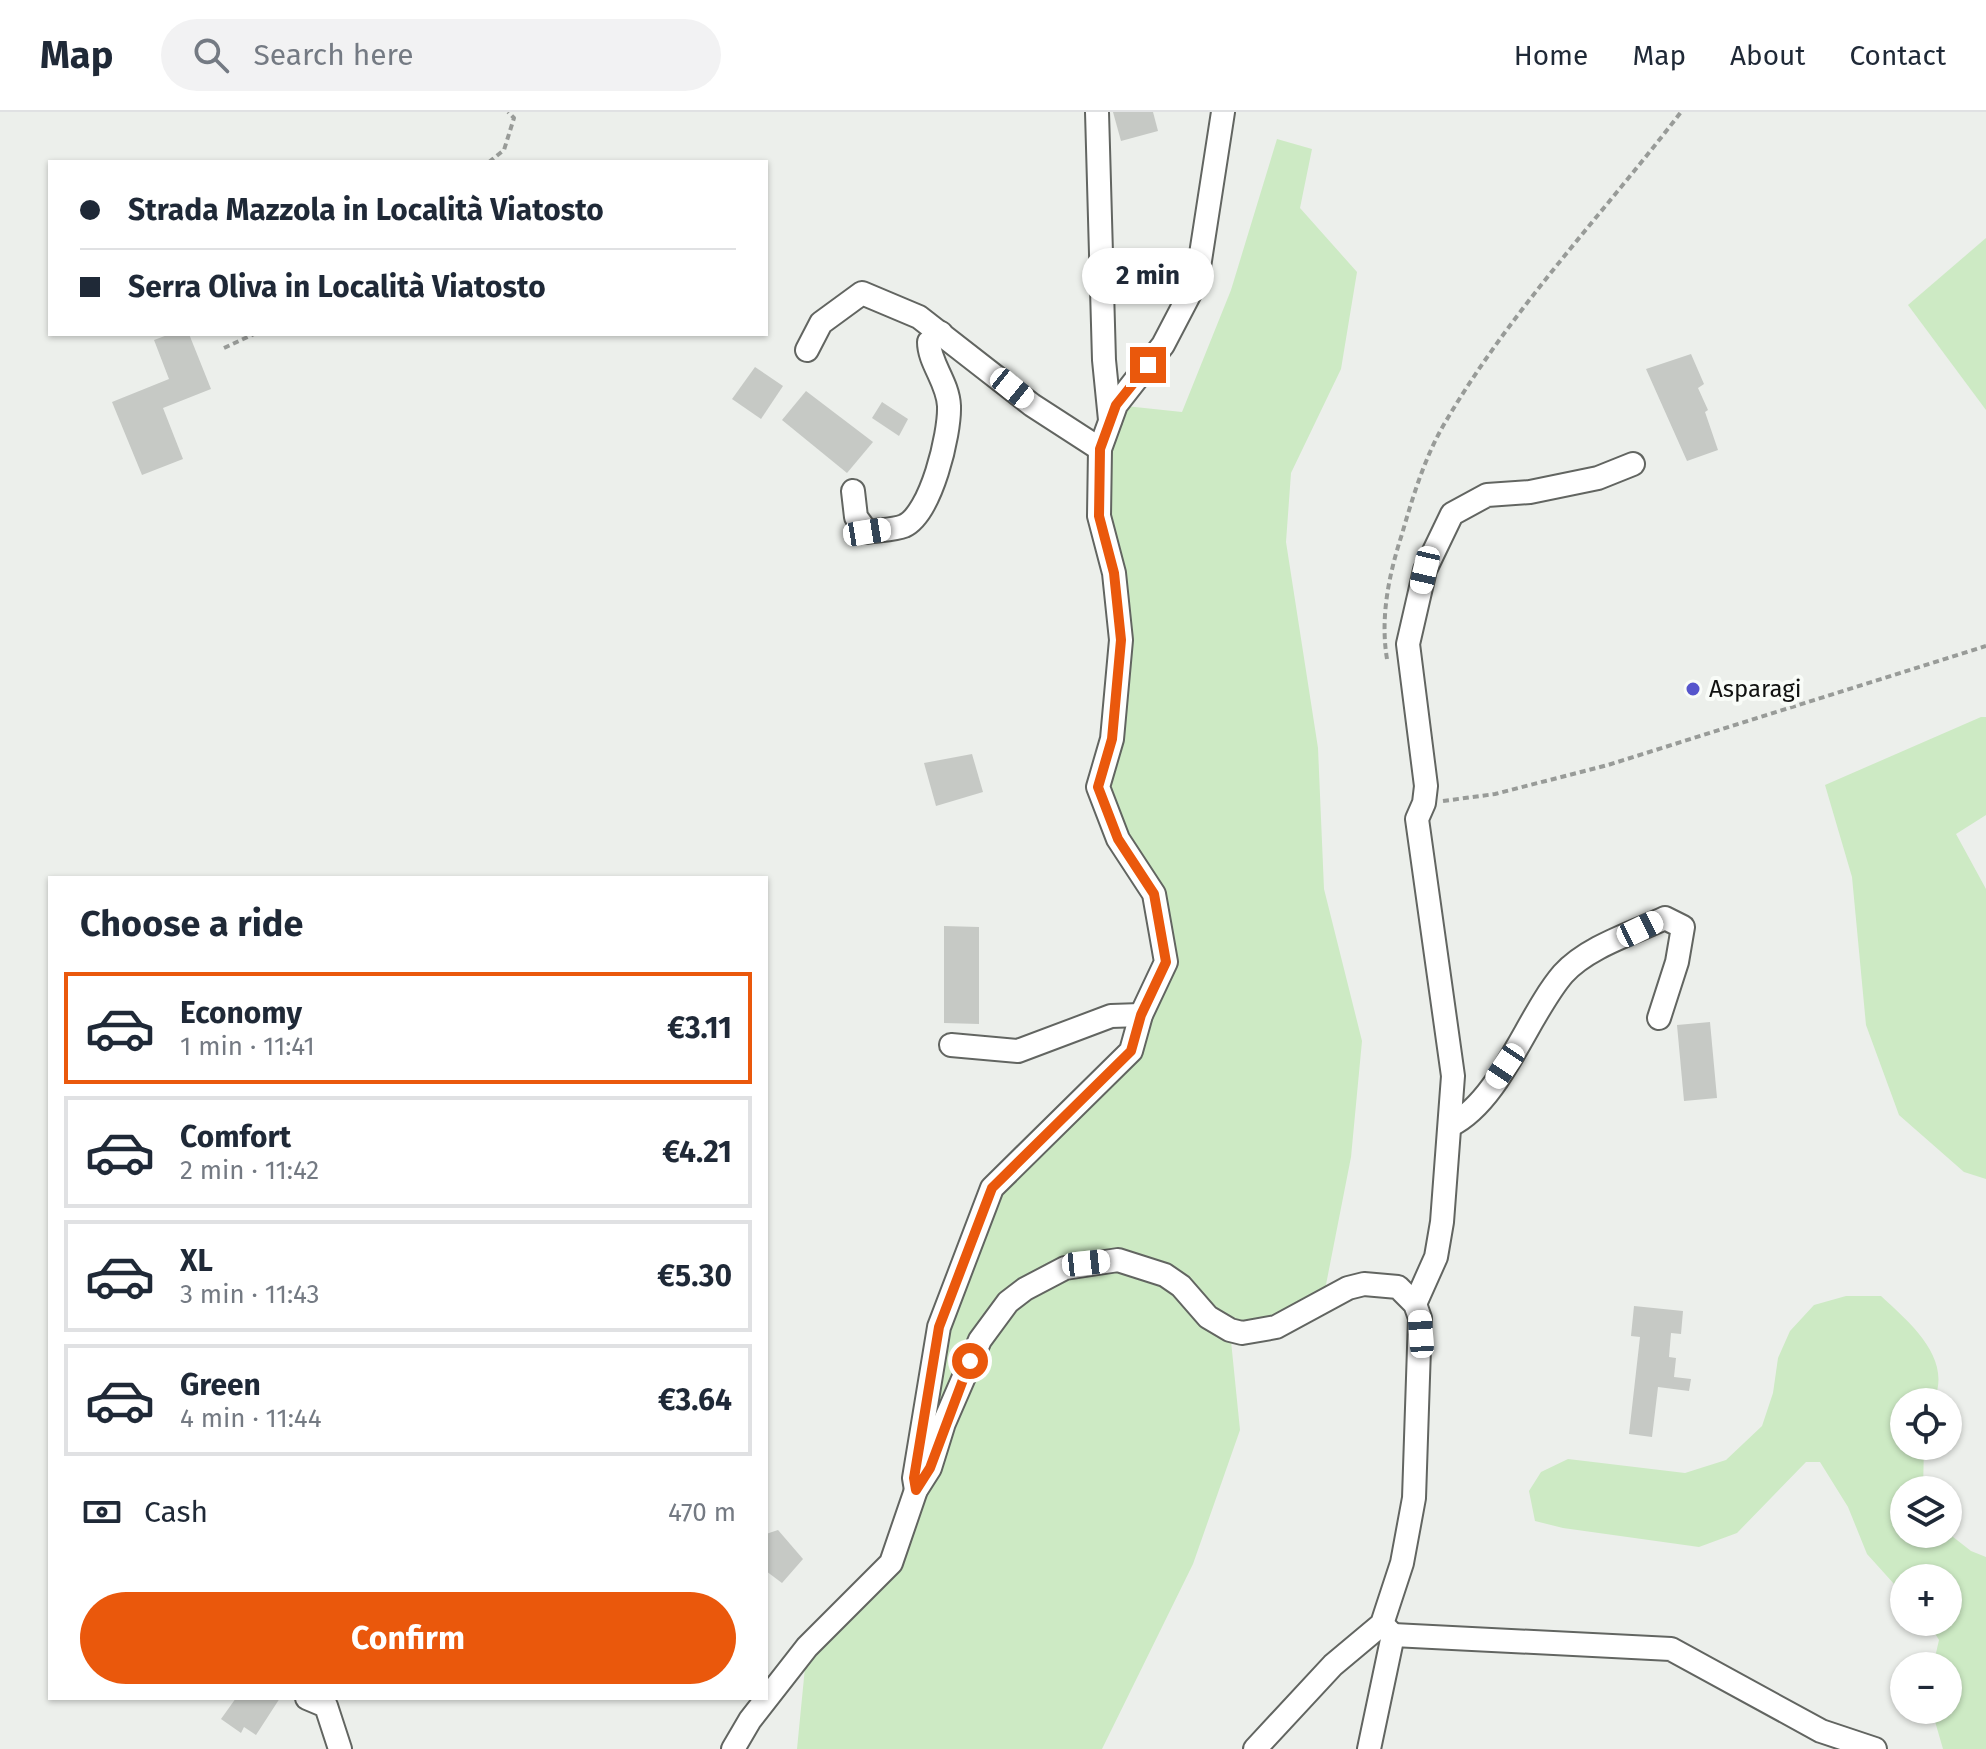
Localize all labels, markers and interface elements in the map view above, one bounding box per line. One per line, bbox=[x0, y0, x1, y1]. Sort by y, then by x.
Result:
search box bbox=[161, 19, 721, 91]
text: Map bbox=[40, 32, 113, 78]
icon: search bbox=[189, 33, 233, 77]
text: Search here bbox=[253, 37, 414, 73]
text: Home bbox=[1514, 39, 1588, 72]
text: Map bbox=[1632, 39, 1686, 72]
text: About bbox=[1730, 39, 1805, 72]
text: Contact bbox=[1849, 39, 1946, 72]
text: Strada Mazzola in Località Viatosto bbox=[128, 192, 604, 228]
callout: 2 min bbox=[1082, 249, 1214, 305]
text: 2 min bbox=[1116, 260, 1180, 291]
text: Serra Oliva in Località Viatosto bbox=[128, 269, 546, 305]
route end bbox=[1130, 347, 1166, 383]
car bbox=[986, 364, 1038, 412]
car bbox=[841, 516, 893, 548]
car bbox=[1408, 544, 1442, 596]
place label: Asparagi bbox=[1709, 675, 1802, 703]
marker: Asparagi bbox=[1684, 680, 1702, 698]
text: Choose a ride bbox=[80, 902, 303, 946]
car bbox=[1613, 908, 1667, 950]
icon: car bbox=[84, 992, 156, 1064]
text: Economy bbox=[180, 995, 302, 1031]
text: €3.11 bbox=[667, 1010, 732, 1046]
text: 1 min · 11:41 bbox=[180, 1031, 315, 1062]
car bbox=[1482, 1039, 1528, 1093]
icon: car bbox=[84, 1116, 156, 1188]
text: Comfort bbox=[180, 1119, 291, 1155]
text: €4.21 bbox=[662, 1134, 732, 1170]
text: 2 min · 11:42 bbox=[180, 1155, 319, 1186]
icon: car bbox=[84, 1240, 156, 1312]
text: XL bbox=[180, 1243, 213, 1279]
car bbox=[1061, 1249, 1111, 1277]
text: €5.30 bbox=[657, 1258, 732, 1294]
text: 3 min · 11:43 bbox=[180, 1279, 319, 1310]
car bbox=[1407, 1309, 1435, 1359]
route start bbox=[952, 1343, 988, 1379]
icon: car bbox=[84, 1364, 156, 1436]
text: Green bbox=[180, 1367, 261, 1403]
text: €3.64 bbox=[658, 1382, 732, 1418]
map controls bbox=[1890, 1388, 1962, 1724]
button: locate bbox=[1890, 1388, 1962, 1460]
text: 4 min · 11:44 bbox=[180, 1403, 322, 1434]
button: layers bbox=[1890, 1476, 1962, 1548]
icon: cash bbox=[80, 1490, 124, 1534]
text: Cash bbox=[144, 1494, 208, 1530]
text: 470 m bbox=[668, 1497, 736, 1528]
button: + bbox=[1890, 1564, 1962, 1636]
button: Confirm bbox=[80, 1592, 736, 1684]
button: − bbox=[1890, 1652, 1962, 1724]

